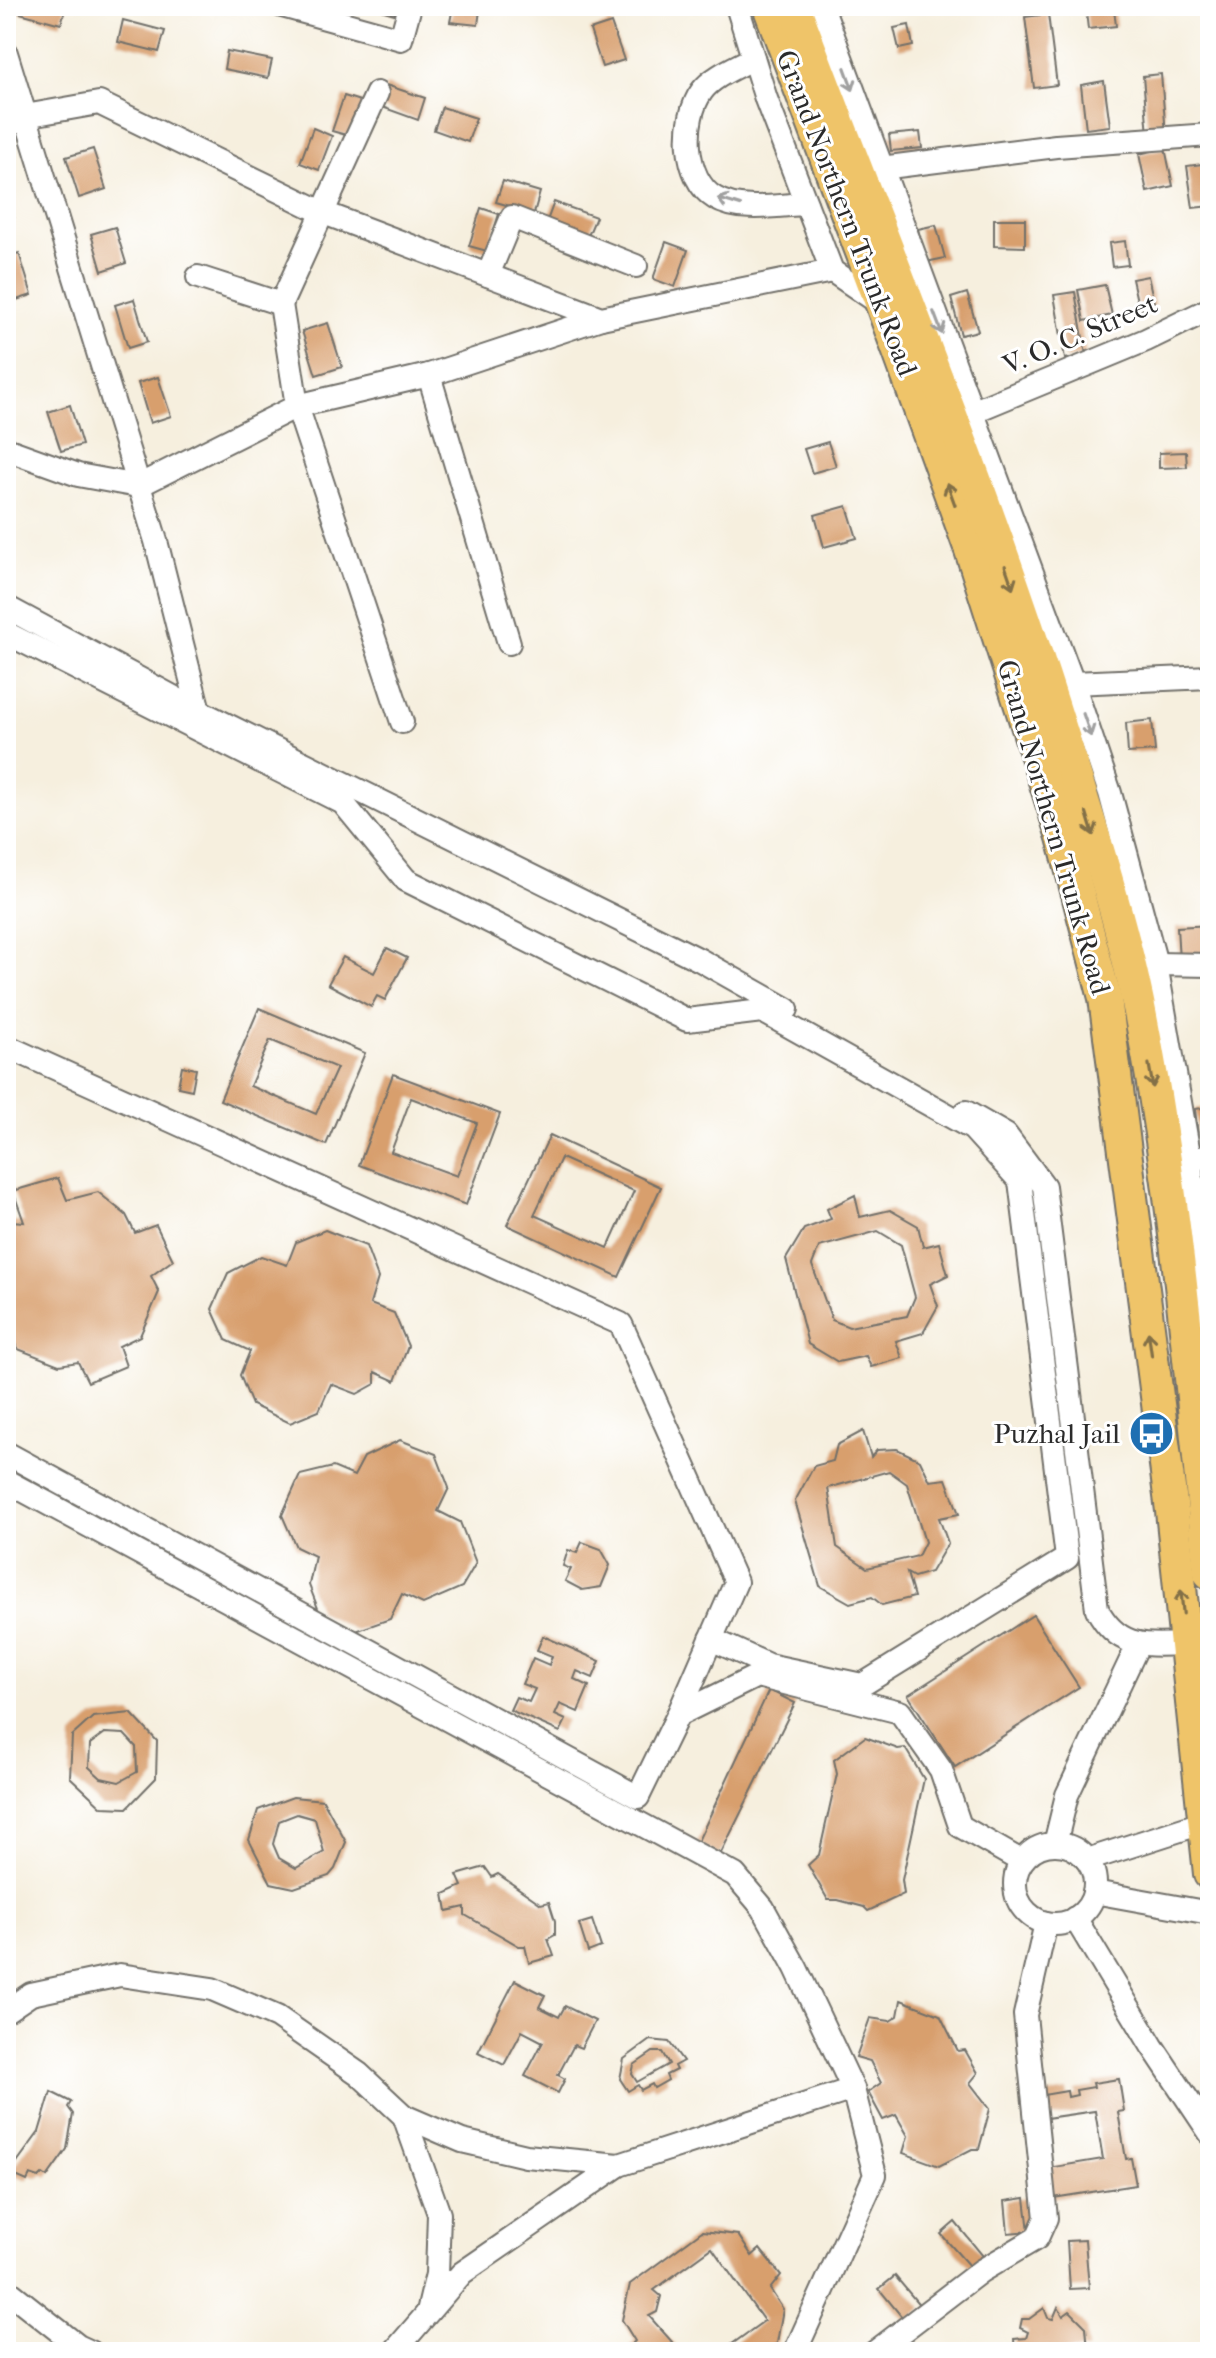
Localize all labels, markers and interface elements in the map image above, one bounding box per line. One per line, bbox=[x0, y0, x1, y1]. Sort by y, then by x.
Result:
street label: Grand Northern Trunk Road bbox=[770, 45, 925, 381]
one-way arrow bbox=[842, 66, 857, 91]
one-way arrow bbox=[717, 194, 742, 208]
street label: V. O. C. Street bbox=[997, 287, 1162, 382]
one-way arrow bbox=[932, 310, 946, 335]
one-way arrow bbox=[942, 482, 957, 507]
one-way arrow bbox=[1003, 564, 1018, 589]
street label: Grand Northern Trunk Road bbox=[990, 656, 1118, 999]
one-way arrow bbox=[1080, 712, 1095, 737]
one-way arrow bbox=[1083, 810, 1098, 836]
one-way arrow bbox=[1144, 1063, 1159, 1089]
one-way arrow bbox=[1142, 1331, 1157, 1357]
bus stop icon: Puzhal Jail bbox=[1127, 1409, 1175, 1457]
place label: Puzhal Jail bbox=[994, 1417, 1120, 1450]
one-way arrow bbox=[1175, 1589, 1190, 1615]

